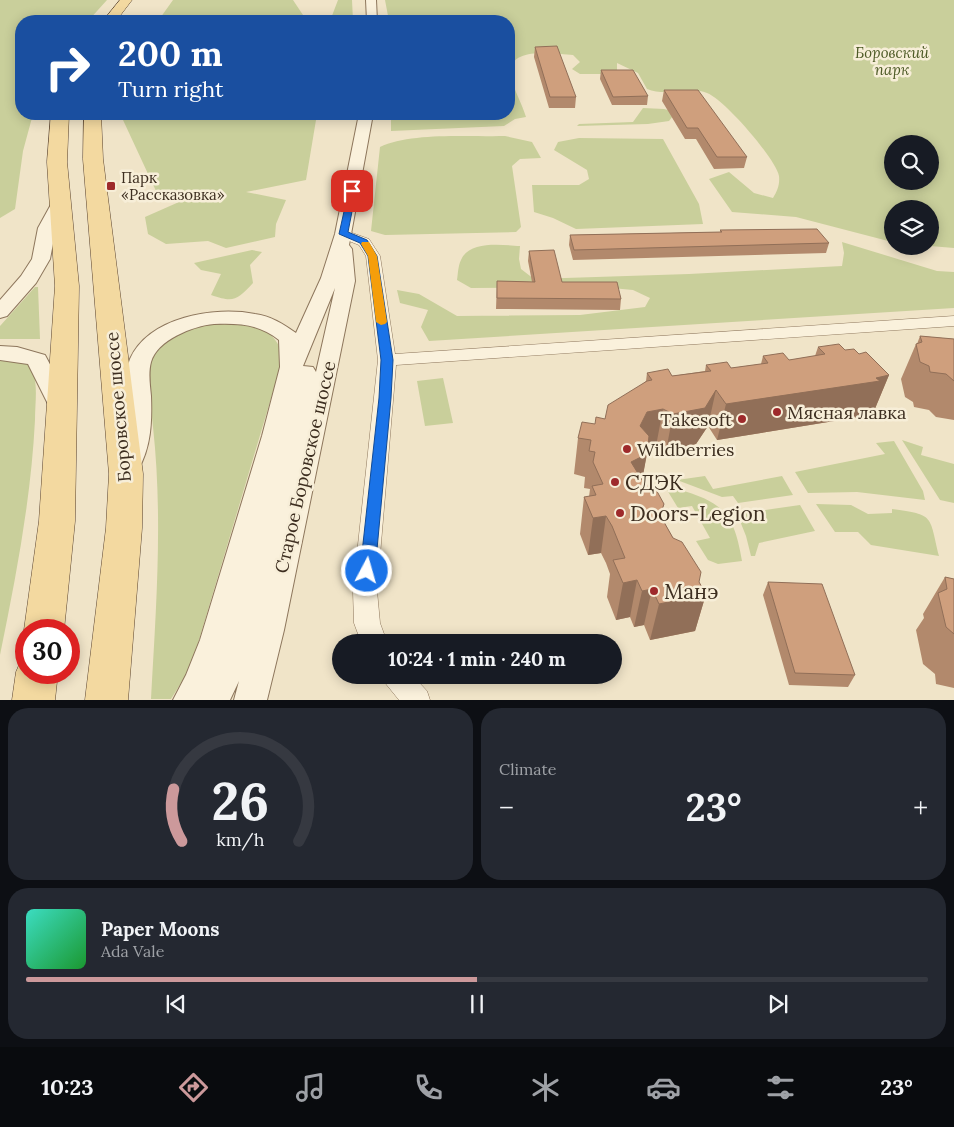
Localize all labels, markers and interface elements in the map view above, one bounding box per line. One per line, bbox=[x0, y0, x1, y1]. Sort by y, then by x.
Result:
text: 200 m bbox=[118, 31, 223, 76]
icon: right bbox=[35, 35, 100, 100]
park label: Боровский парк bbox=[855, 43, 929, 79]
text: Turn right bbox=[118, 75, 223, 103]
map controls bbox=[884, 135, 939, 255]
button: search bbox=[884, 135, 939, 190]
place label: Парк «Рассказовка» bbox=[121, 168, 225, 204]
pin bbox=[331, 170, 373, 212]
icon: arrive bbox=[338, 177, 366, 205]
marker: Парк «Рассказовка» bbox=[105, 180, 117, 192]
button: layers bbox=[884, 200, 939, 255]
street label: Боровское шоссе bbox=[100, 331, 136, 483]
street label: Старое Боровское шоссе bbox=[269, 358, 341, 575]
place label: Мясная лавка bbox=[787, 401, 906, 424]
marker: Мясная лавка bbox=[771, 406, 783, 418]
place label: Takesoft bbox=[660, 408, 732, 431]
marker: Takesoft bbox=[736, 413, 748, 425]
place label: Wildberries bbox=[637, 438, 734, 461]
marker: Wildberries bbox=[621, 443, 633, 455]
place label: СДЭК bbox=[625, 469, 684, 496]
marker: СДЭК bbox=[609, 476, 621, 488]
place label: Doors-Legion bbox=[630, 500, 766, 527]
marker: Doors-Legion bbox=[614, 507, 626, 519]
position arrow bbox=[340, 544, 392, 596]
place label: Манэ bbox=[664, 578, 718, 605]
marker: Манэ bbox=[648, 585, 660, 597]
speed limit sign: 30 bbox=[15, 619, 80, 684]
text: 10:24 · 1 min · 240 m bbox=[388, 647, 566, 671]
text: Climate bbox=[499, 759, 556, 779]
text: 26 bbox=[212, 768, 269, 834]
text: 23° bbox=[685, 783, 742, 831]
text: − bbox=[499, 790, 514, 826]
text: + bbox=[913, 790, 928, 826]
text: km/h bbox=[216, 828, 265, 851]
text: Paper Moons bbox=[101, 917, 220, 941]
text: Ada Vale bbox=[101, 941, 164, 961]
icon: previous bbox=[162, 990, 190, 1018]
icon: pause bbox=[463, 990, 491, 1018]
icon: next bbox=[764, 990, 792, 1018]
icon: directions bbox=[176, 1070, 211, 1105]
icon: music bbox=[293, 1070, 328, 1105]
icon: phone bbox=[411, 1070, 446, 1105]
icon: climate bbox=[528, 1070, 563, 1105]
icon: car bbox=[646, 1070, 681, 1105]
icon: filters bbox=[763, 1070, 798, 1105]
text: 10:23 bbox=[41, 1073, 94, 1101]
text: 23° bbox=[880, 1073, 913, 1101]

